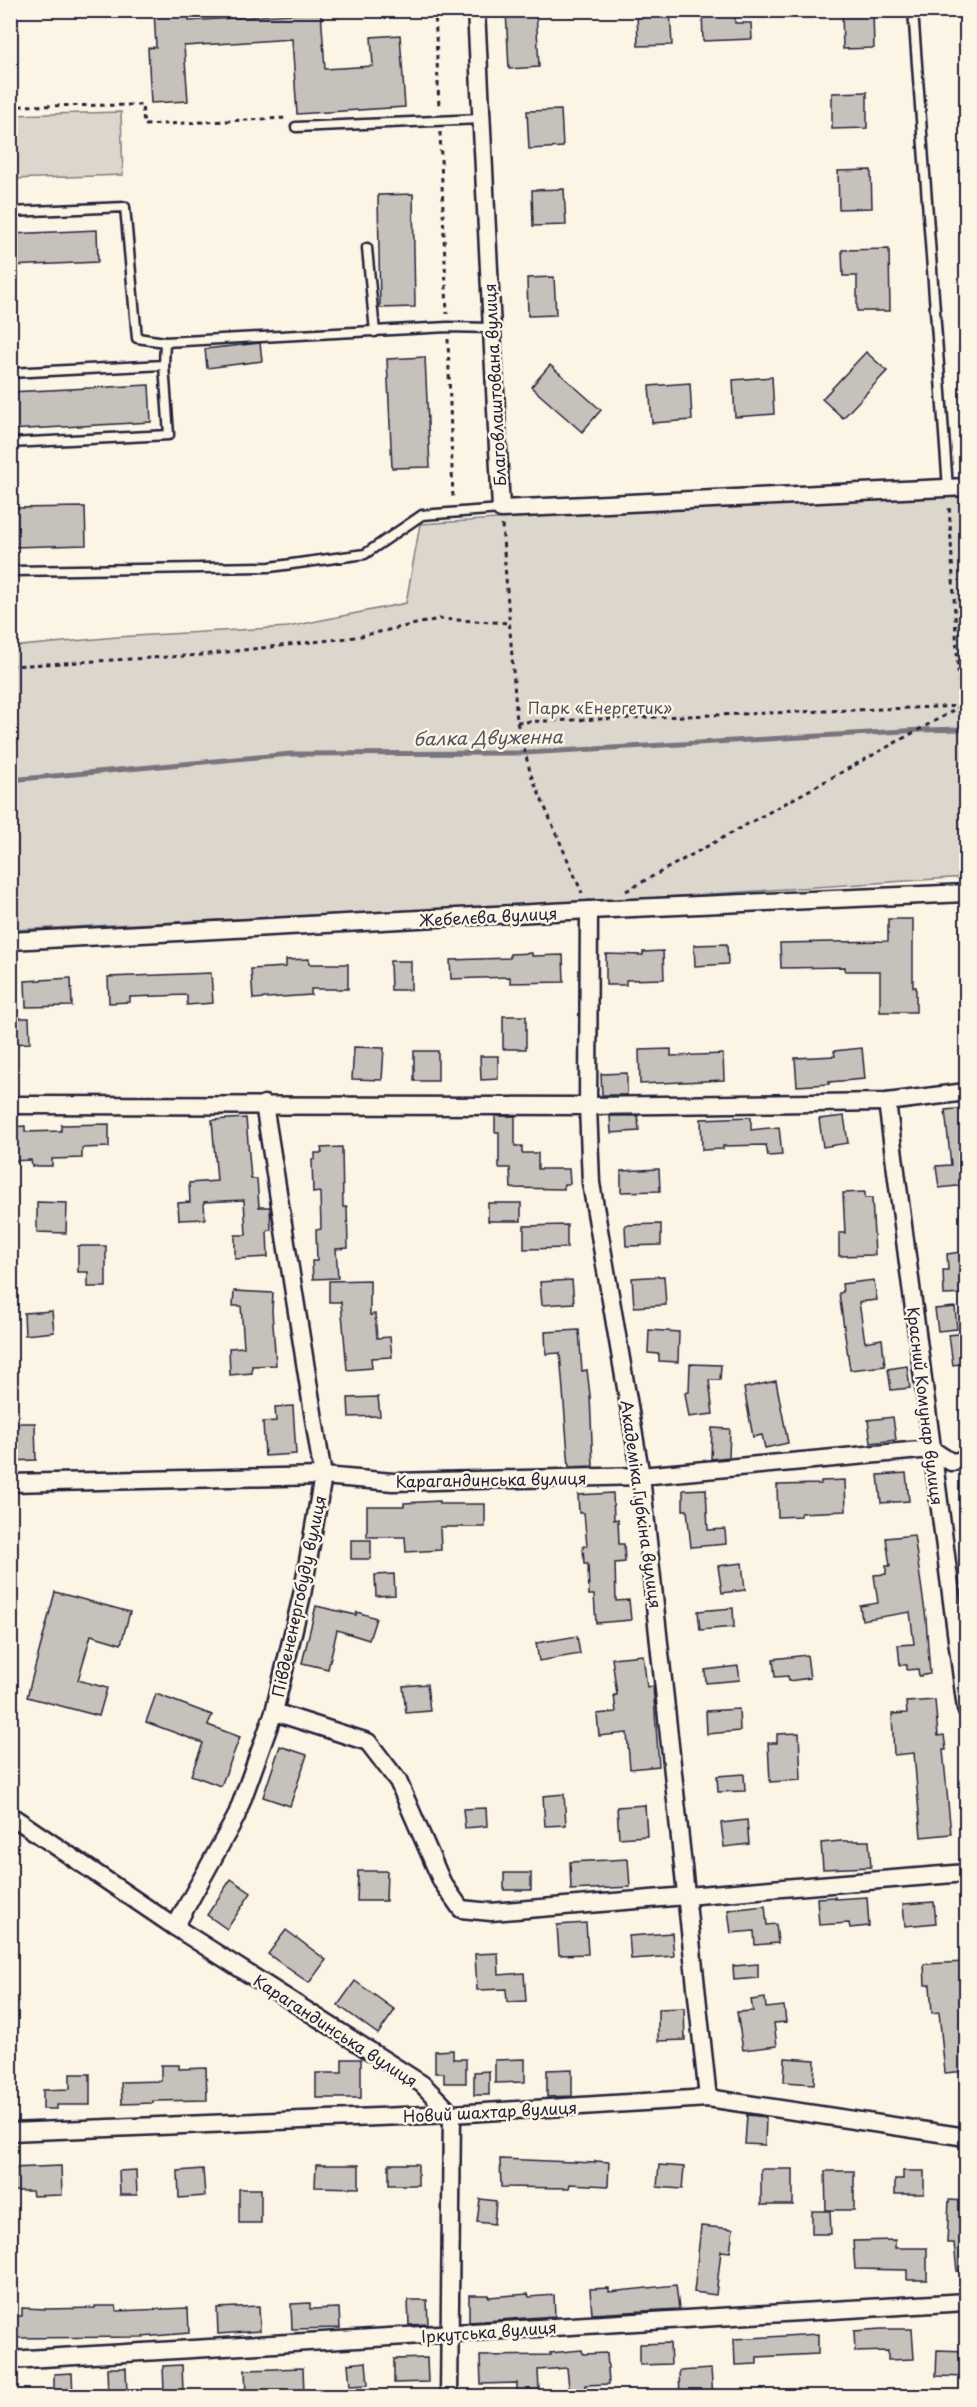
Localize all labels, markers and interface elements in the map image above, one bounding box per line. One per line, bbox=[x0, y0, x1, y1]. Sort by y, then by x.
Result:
street label: Благовлаштована вулиця bbox=[477, 283, 511, 487]
park label: Парк «Енергетик» bbox=[528, 695, 672, 719]
water label: балка Двуженна bbox=[413, 722, 564, 752]
street label: Жебелєва вулиця bbox=[418, 900, 558, 932]
street label: Красний Комунар вулиця bbox=[902, 1305, 950, 1507]
street label: Академіка Губкіна вулиця bbox=[615, 1398, 669, 1610]
street label: Карагандинська вулиця bbox=[395, 1465, 587, 1493]
street label: Південенергобуду вулиця bbox=[265, 1493, 331, 1699]
street label: Карагандинська вулиця bbox=[249, 1968, 423, 2092]
street label: Новий шахтар вулиця bbox=[402, 2094, 578, 2128]
street label: Іркутська вулиця bbox=[420, 2314, 558, 2348]

